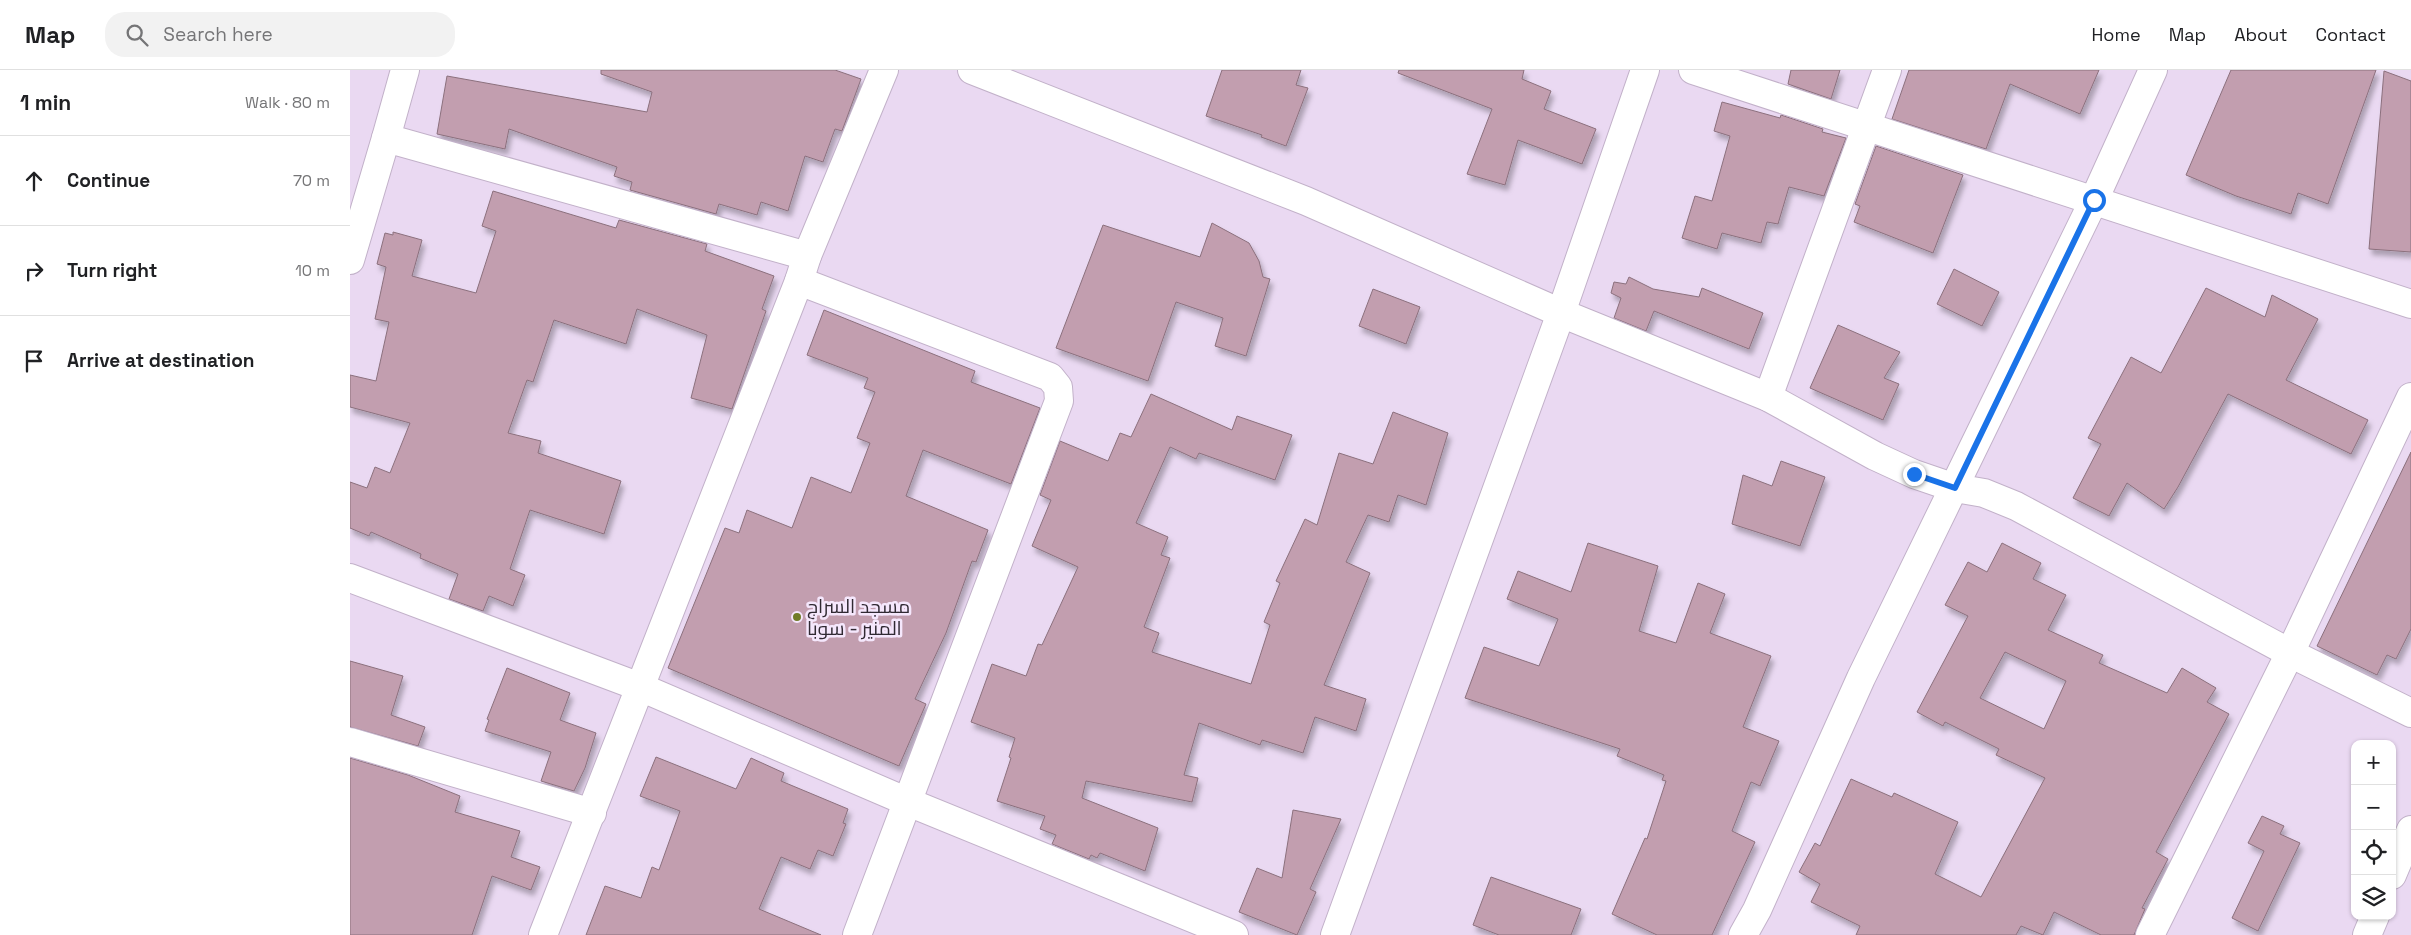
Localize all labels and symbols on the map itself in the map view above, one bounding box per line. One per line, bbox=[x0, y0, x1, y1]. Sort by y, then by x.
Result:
route start bbox=[2083, 189, 2106, 212]
route end bbox=[1903, 463, 1926, 486]
place label: مسجد السراج المنير - سوبا bbox=[807, 594, 910, 641]
marker: مسجد السراج المنير - سوبا bbox=[791, 611, 803, 623]

